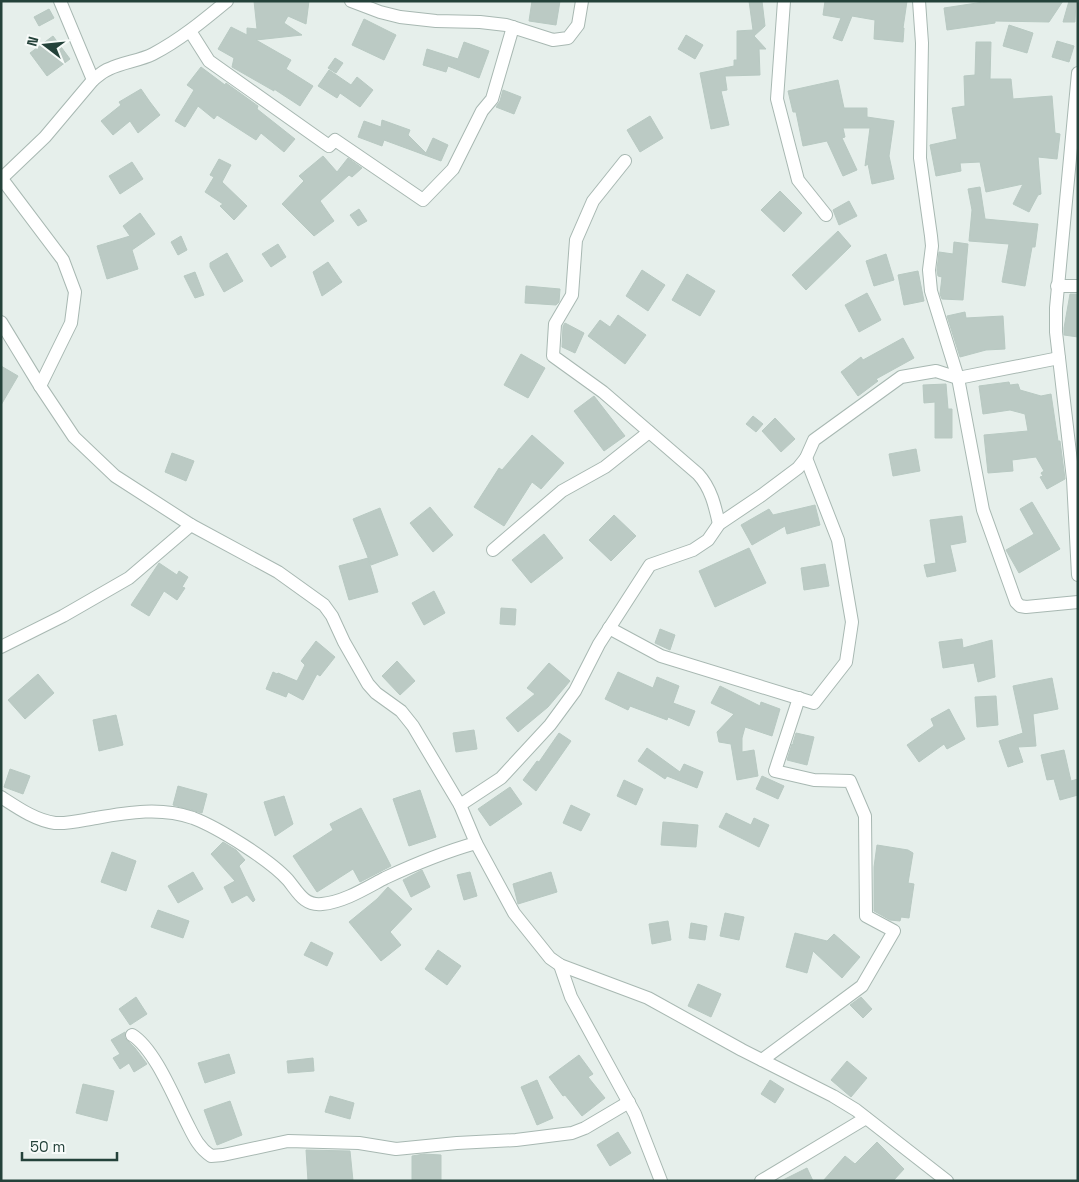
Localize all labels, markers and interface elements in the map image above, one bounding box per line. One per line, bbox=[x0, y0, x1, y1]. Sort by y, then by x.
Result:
north arrow bbox=[20, 20, 70, 70]
text: N bbox=[23, 34, 42, 48]
scale bar bbox=[22, 1130, 118, 1162]
text: 50 m bbox=[30, 1137, 65, 1156]

